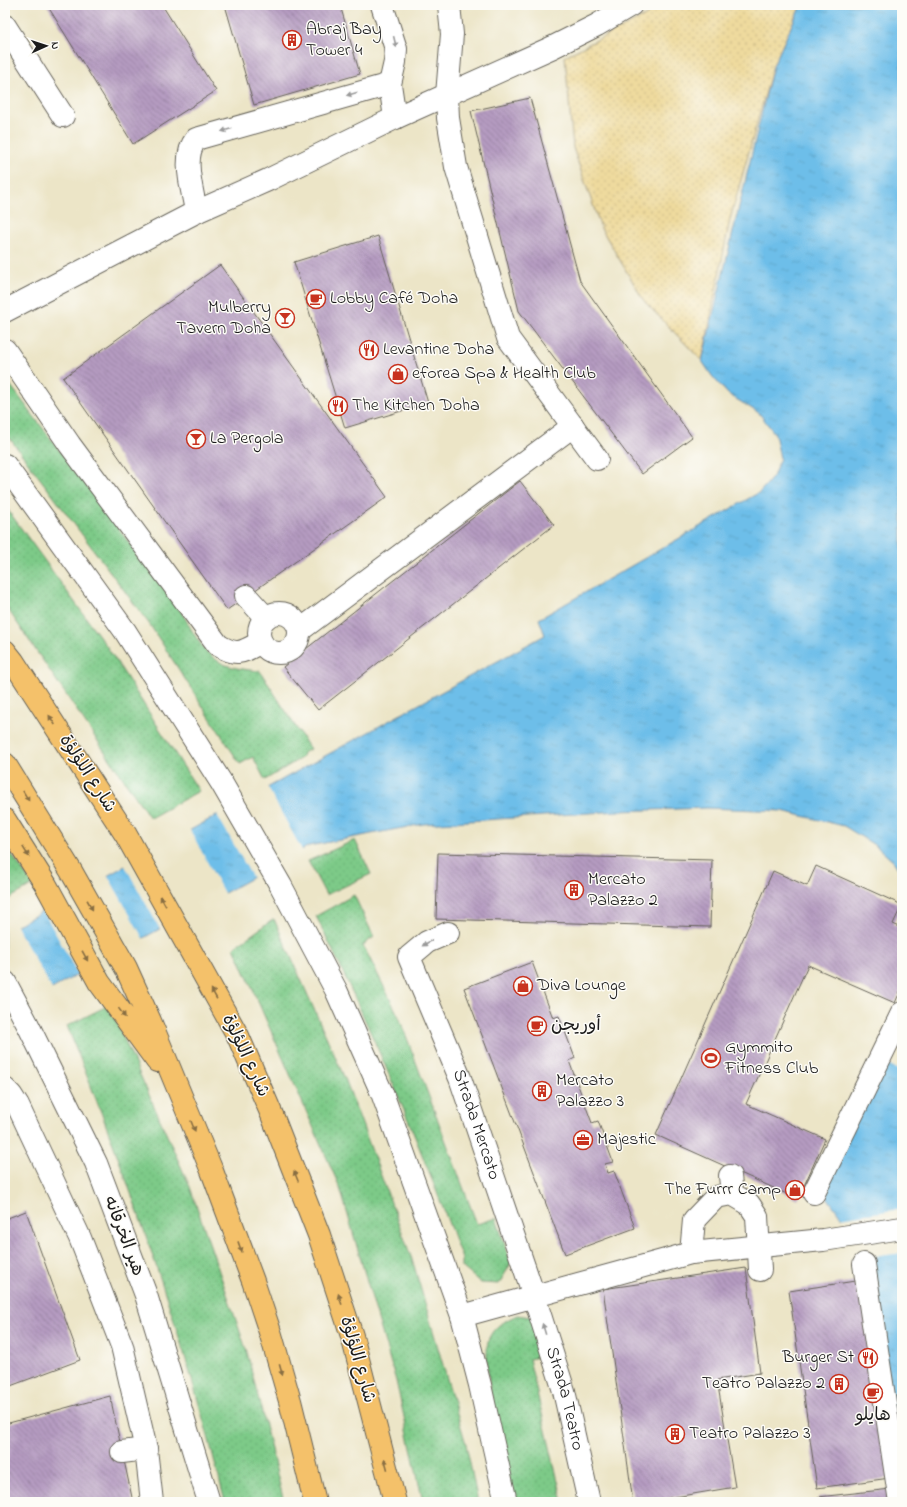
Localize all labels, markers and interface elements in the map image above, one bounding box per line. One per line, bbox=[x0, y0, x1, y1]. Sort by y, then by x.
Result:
place label: Abraj Bay Tower 4 bbox=[306, 17, 382, 64]
north arrow bbox=[26, 26, 66, 66]
building icon: Abraj Bay Tower 4 bbox=[281, 29, 303, 51]
one-way arrow bbox=[392, 36, 398, 48]
text: N bbox=[47, 41, 63, 50]
one-way arrow bbox=[346, 91, 358, 97]
one-way arrow bbox=[221, 127, 233, 133]
place label: Lobby Café Doha bbox=[330, 286, 458, 312]
cafe icon: Lobby Café Doha bbox=[305, 288, 327, 310]
place label: Mulberry Tavern Doha bbox=[176, 295, 271, 342]
bar icon: Mulberry Tavern Doha bbox=[274, 307, 296, 329]
place label: Levantine Doha bbox=[383, 337, 494, 363]
restaurant icon: Levantine Doha bbox=[358, 339, 380, 361]
place label: eforea Spa & Health Club bbox=[412, 361, 596, 387]
shop icon: eforea Spa & Health Club bbox=[387, 363, 409, 385]
place label: The Kitchen Doha bbox=[352, 393, 480, 419]
restaurant icon: The Kitchen Doha bbox=[327, 395, 349, 417]
place label: La Pergola bbox=[210, 426, 284, 453]
bar icon: La Pergola bbox=[185, 428, 207, 450]
one-way arrow bbox=[48, 715, 56, 725]
street label: شارع اللؤلؤة bbox=[52, 730, 122, 818]
one-way arrow bbox=[22, 791, 30, 801]
one-way arrow bbox=[22, 847, 29, 858]
place label: Mercato Palazzo 2 bbox=[588, 867, 658, 914]
building icon: Mercato Palazzo 2 bbox=[563, 879, 585, 901]
one-way arrow bbox=[159, 895, 166, 907]
one-way arrow bbox=[87, 899, 93, 911]
one-way arrow bbox=[422, 939, 433, 947]
one-way arrow bbox=[82, 951, 89, 962]
place label: Diva Lounge bbox=[536, 973, 627, 1000]
shop icon: Diva Lounge bbox=[512, 975, 534, 997]
one-way arrow bbox=[211, 988, 218, 1000]
one-way arrow bbox=[118, 1008, 127, 1019]
street label: شارع اللؤلؤة bbox=[214, 1010, 276, 1102]
place label: أوريجن bbox=[551, 1013, 601, 1039]
cafe icon: أوريجن bbox=[526, 1015, 548, 1037]
place label: Gymmito Fitness Club bbox=[724, 1035, 819, 1082]
sports icon: Gymmito Fitness Club bbox=[700, 1047, 722, 1069]
street label: Strada Mercato bbox=[445, 1065, 507, 1183]
place label: Mercato Palazzo 3 bbox=[556, 1068, 624, 1115]
building icon: Mercato Palazzo 3 bbox=[531, 1080, 553, 1102]
one-way arrow bbox=[190, 1120, 196, 1131]
place label: Majestic bbox=[597, 1127, 656, 1153]
office icon: Majestic bbox=[572, 1129, 594, 1151]
one-way arrow bbox=[292, 1170, 298, 1182]
place label: The Furrr Camp bbox=[664, 1177, 781, 1203]
shop icon: The Furrr Camp bbox=[784, 1179, 806, 1201]
street label: هير الخرقانه bbox=[96, 1192, 150, 1280]
one-way arrow bbox=[238, 1241, 244, 1253]
one-way arrow bbox=[336, 1292, 342, 1304]
street label: شارع اللؤلؤة bbox=[332, 1314, 382, 1406]
one-way arrow bbox=[541, 1322, 547, 1334]
street label: Strada Teatro bbox=[538, 1344, 590, 1453]
place label: Burger St bbox=[781, 1345, 854, 1372]
restaurant icon: Burger St bbox=[857, 1347, 879, 1369]
one-way arrow bbox=[278, 1364, 284, 1376]
place label: Teatro Palazzo 2 bbox=[702, 1371, 825, 1397]
building icon: Teatro Palazzo 2 bbox=[828, 1373, 850, 1395]
cafe icon: هايلو bbox=[862, 1382, 884, 1404]
place label: هايلو bbox=[854, 1403, 891, 1429]
place label: Teatro Palazzo 3 bbox=[689, 1421, 811, 1447]
building icon: Teatro Palazzo 3 bbox=[664, 1423, 686, 1445]
one-way arrow bbox=[383, 1458, 389, 1470]

